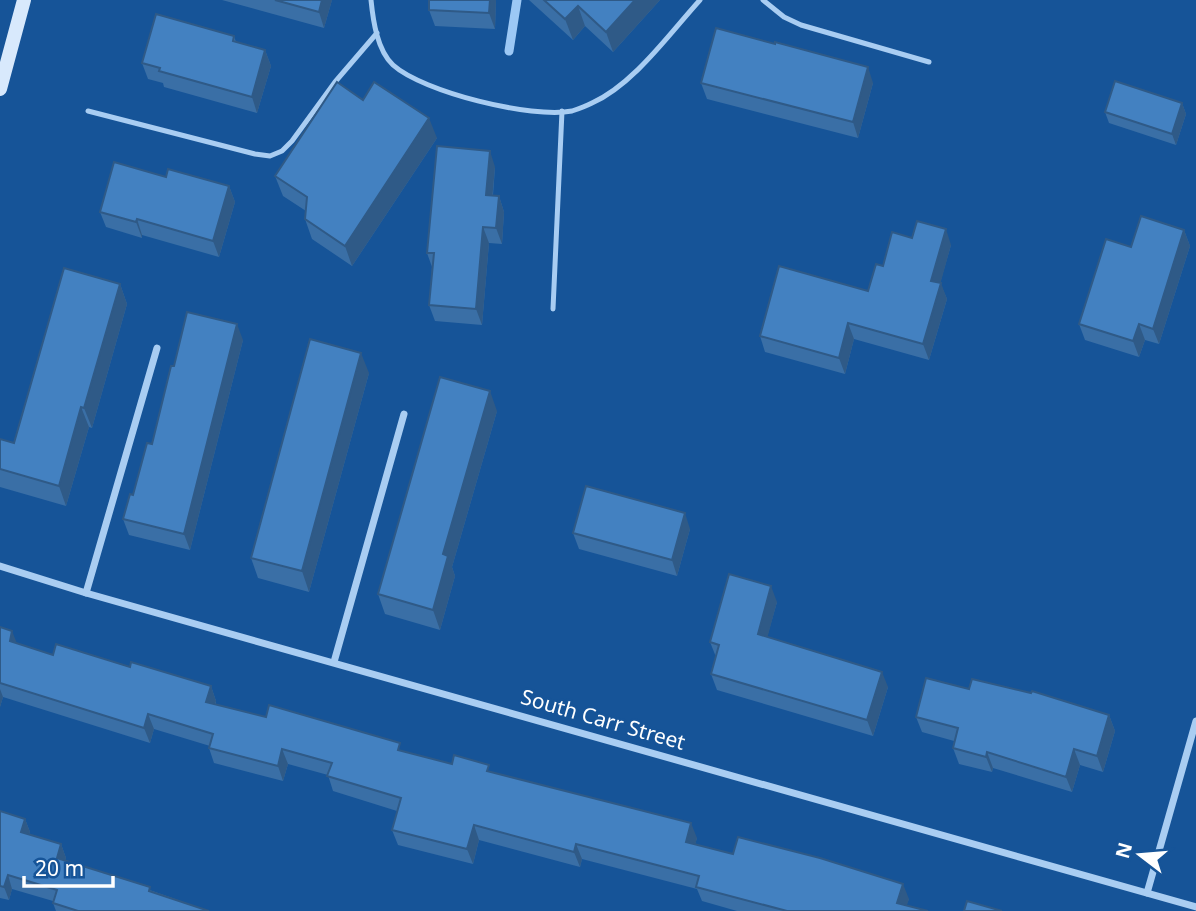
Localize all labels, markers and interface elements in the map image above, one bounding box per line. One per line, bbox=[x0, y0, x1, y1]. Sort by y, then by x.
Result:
street label: South Carr Street bbox=[518, 682, 689, 756]
north arrow bbox=[1105, 820, 1175, 890]
text: N bbox=[1109, 839, 1138, 861]
scale bar bbox=[24, 844, 114, 888]
text: 20 m bbox=[35, 854, 84, 882]

